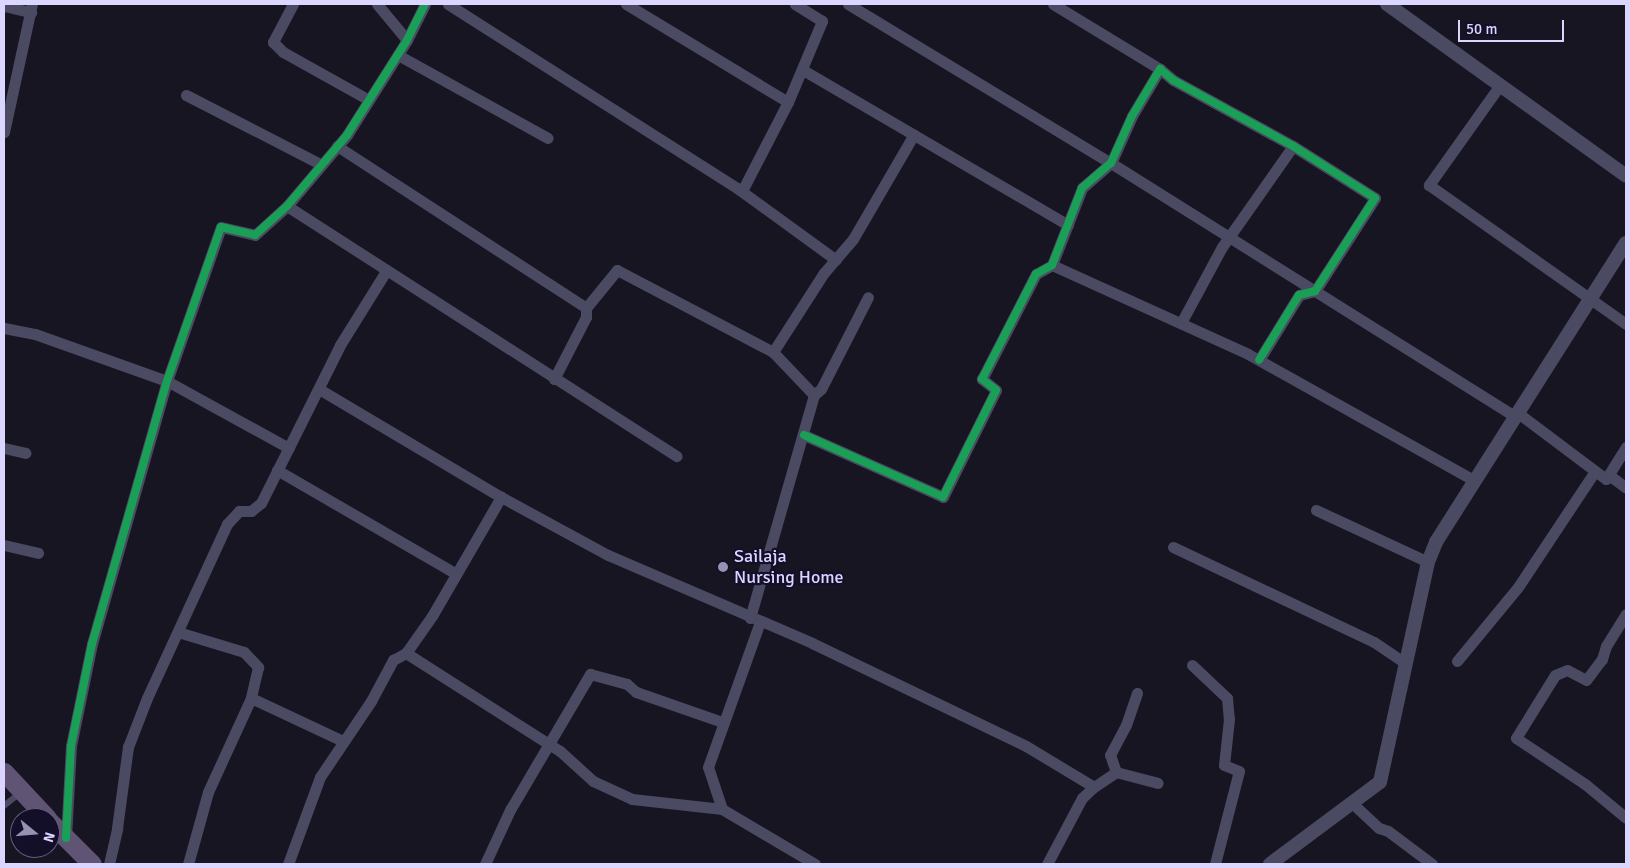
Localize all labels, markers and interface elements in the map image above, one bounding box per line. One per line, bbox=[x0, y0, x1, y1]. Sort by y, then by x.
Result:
scale bar bbox=[1460, 10, 1566, 42]
text: 50 m bbox=[1466, 20, 1497, 38]
place label: Sailaja Nursing Home bbox=[734, 546, 844, 588]
marker: Sailaja Nursing Home bbox=[716, 560, 730, 574]
north arrow bbox=[10, 808, 60, 858]
text: N bbox=[39, 830, 58, 844]

